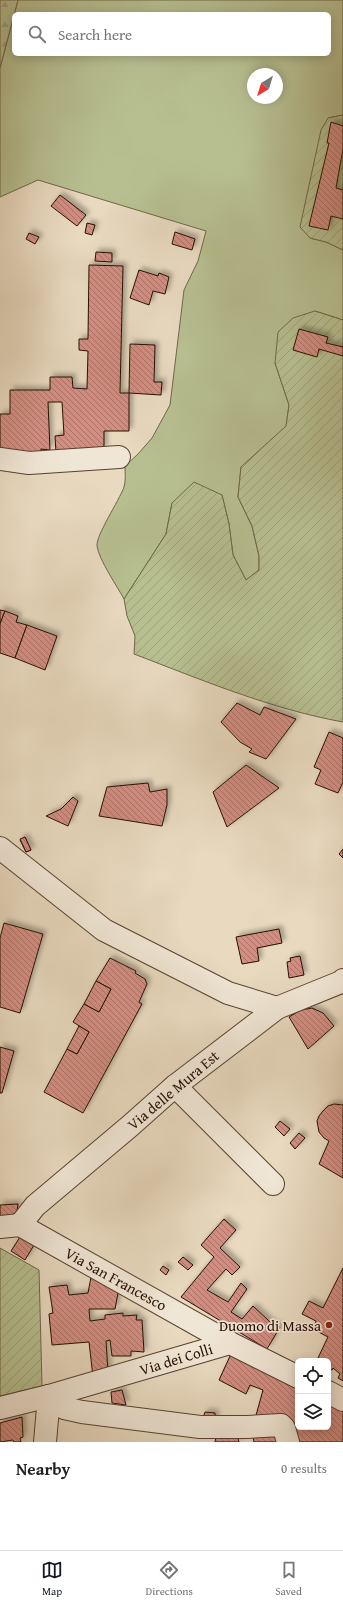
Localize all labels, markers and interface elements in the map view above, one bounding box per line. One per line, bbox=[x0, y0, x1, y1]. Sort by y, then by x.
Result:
search box bbox=[12, 12, 331, 56]
icon: search bbox=[26, 23, 48, 45]
text: Search here bbox=[58, 24, 132, 45]
north arrow bbox=[247, 68, 283, 104]
street label: Via delle Mura Est bbox=[123, 1045, 224, 1135]
street label: Via San Francesco bbox=[61, 1242, 171, 1316]
place label: Duomo di Massa bbox=[219, 1315, 321, 1336]
marker: Duomo di Massa bbox=[324, 1320, 334, 1330]
street label: Via dei Colli bbox=[137, 1338, 215, 1380]
map controls bbox=[295, 1358, 331, 1430]
button: locate bbox=[295, 1358, 331, 1394]
button: layers bbox=[295, 1394, 331, 1430]
text: Nearby bbox=[16, 1456, 70, 1481]
text: 0 results bbox=[281, 1459, 327, 1478]
tab: Map bbox=[41, 1559, 63, 1599]
tab: Directions bbox=[146, 1559, 193, 1599]
tab: Saved bbox=[275, 1559, 302, 1599]

